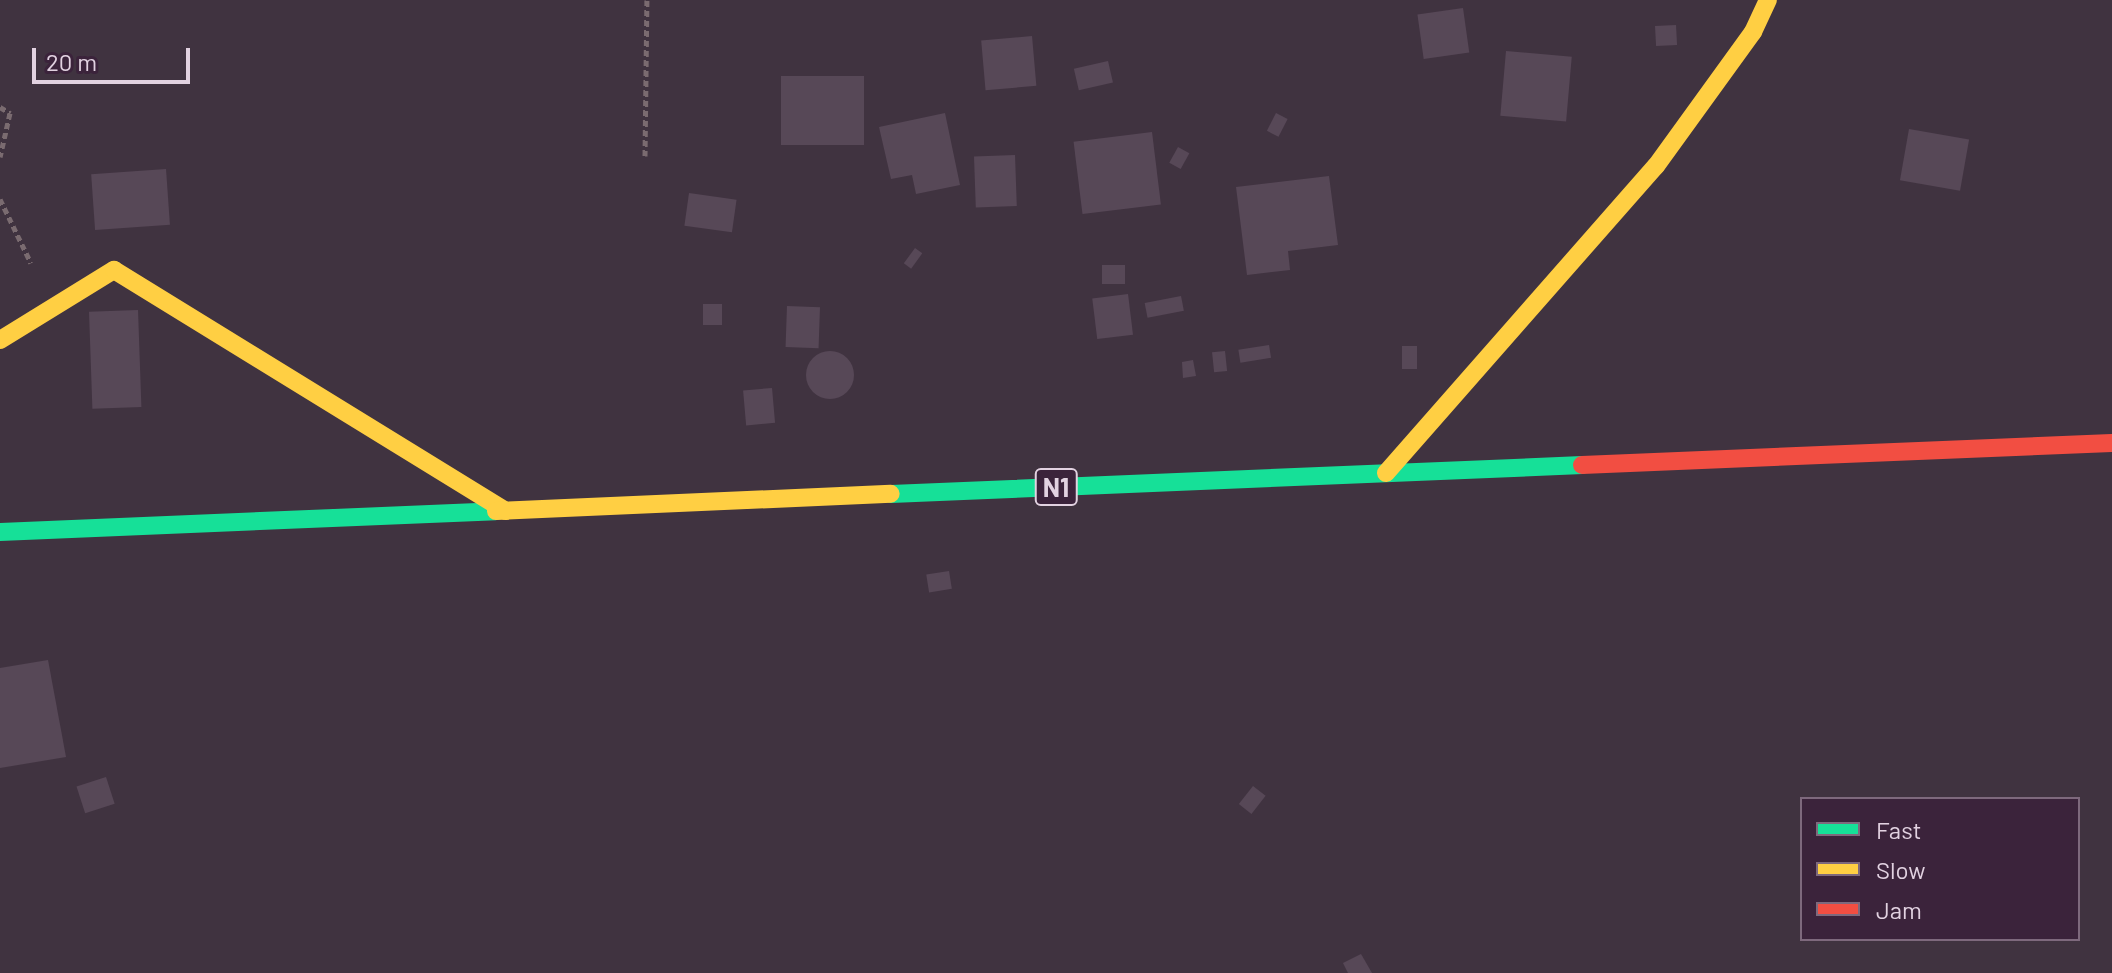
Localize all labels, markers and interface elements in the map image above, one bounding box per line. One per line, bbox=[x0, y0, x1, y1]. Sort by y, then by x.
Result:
scale bar bbox=[36, 32, 194, 82]
text: 20 m bbox=[46, 47, 97, 76]
road number: N1 bbox=[1034, 465, 1078, 509]
legend bbox=[1800, 797, 2080, 941]
text: Fast bbox=[1876, 815, 1921, 844]
text: Slow bbox=[1876, 855, 1925, 884]
text: Jam bbox=[1876, 895, 1922, 924]

